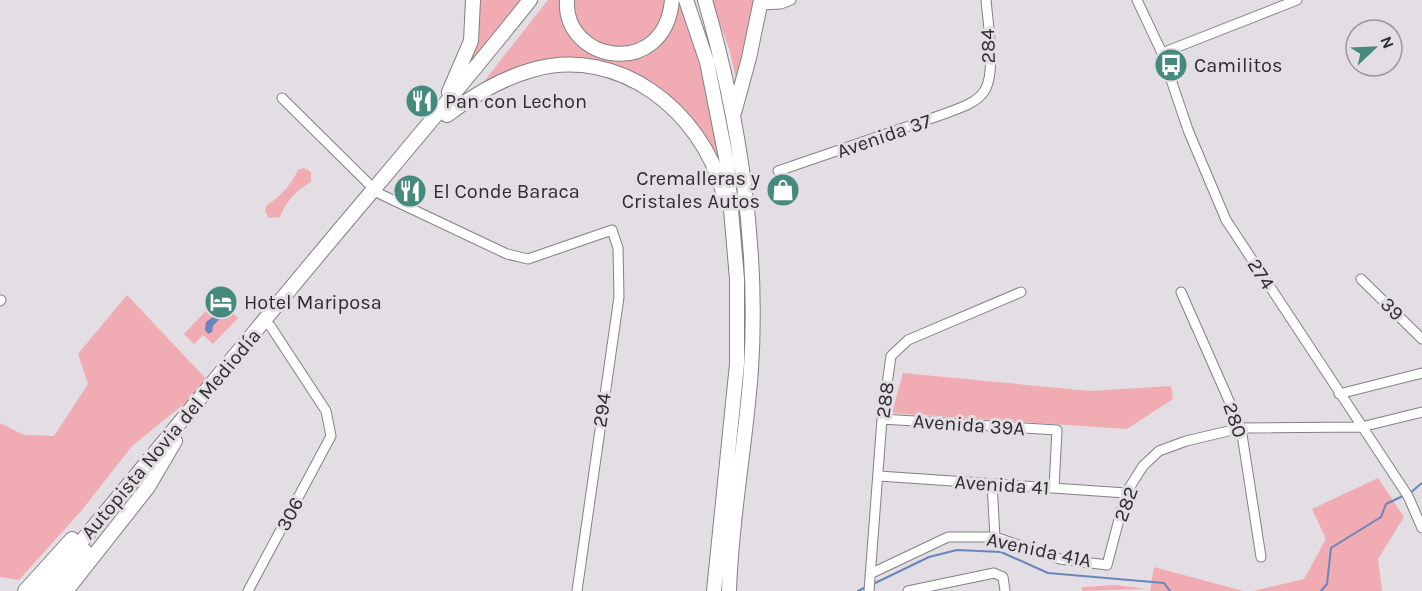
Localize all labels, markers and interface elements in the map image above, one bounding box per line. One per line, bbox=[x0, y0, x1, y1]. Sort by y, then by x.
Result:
north arrow bbox=[1344, 18, 1404, 78]
street label: 284 bbox=[976, 28, 1000, 64]
text: N bbox=[1376, 33, 1398, 51]
bus stop icon: Camilitos bbox=[1153, 47, 1189, 83]
place label: Camilitos bbox=[1194, 54, 1282, 77]
restaurant icon: Pan con Lechon bbox=[404, 83, 440, 119]
place label: Pan con Lechon bbox=[445, 90, 587, 113]
street label: Avenida 37 bbox=[834, 109, 935, 163]
place label: Cremalleras y Cristales Autos bbox=[622, 167, 760, 213]
shop icon: Cremalleras y Cristales Autos bbox=[765, 172, 801, 208]
restaurant icon: El Conde Baraca bbox=[392, 173, 428, 209]
place label: El Conde Baraca bbox=[433, 180, 580, 203]
street label: 274 bbox=[1243, 254, 1279, 294]
hotel icon: Hotel Mariposa bbox=[203, 284, 239, 320]
place label: Hotel Mariposa bbox=[244, 291, 382, 314]
street label: 39 bbox=[1376, 293, 1408, 325]
street label: Autopista Novia del Mediodía bbox=[76, 324, 266, 544]
street label: 288 bbox=[871, 381, 899, 419]
street label: 294 bbox=[588, 391, 616, 429]
street label: 280 bbox=[1218, 399, 1252, 441]
street label: Avenida 39A bbox=[912, 410, 1026, 440]
street label: Avenida 41 bbox=[954, 470, 1050, 500]
street label: 282 bbox=[1109, 483, 1143, 525]
street label: 306 bbox=[272, 493, 308, 535]
street label: Avenida 41A bbox=[985, 528, 1093, 572]

